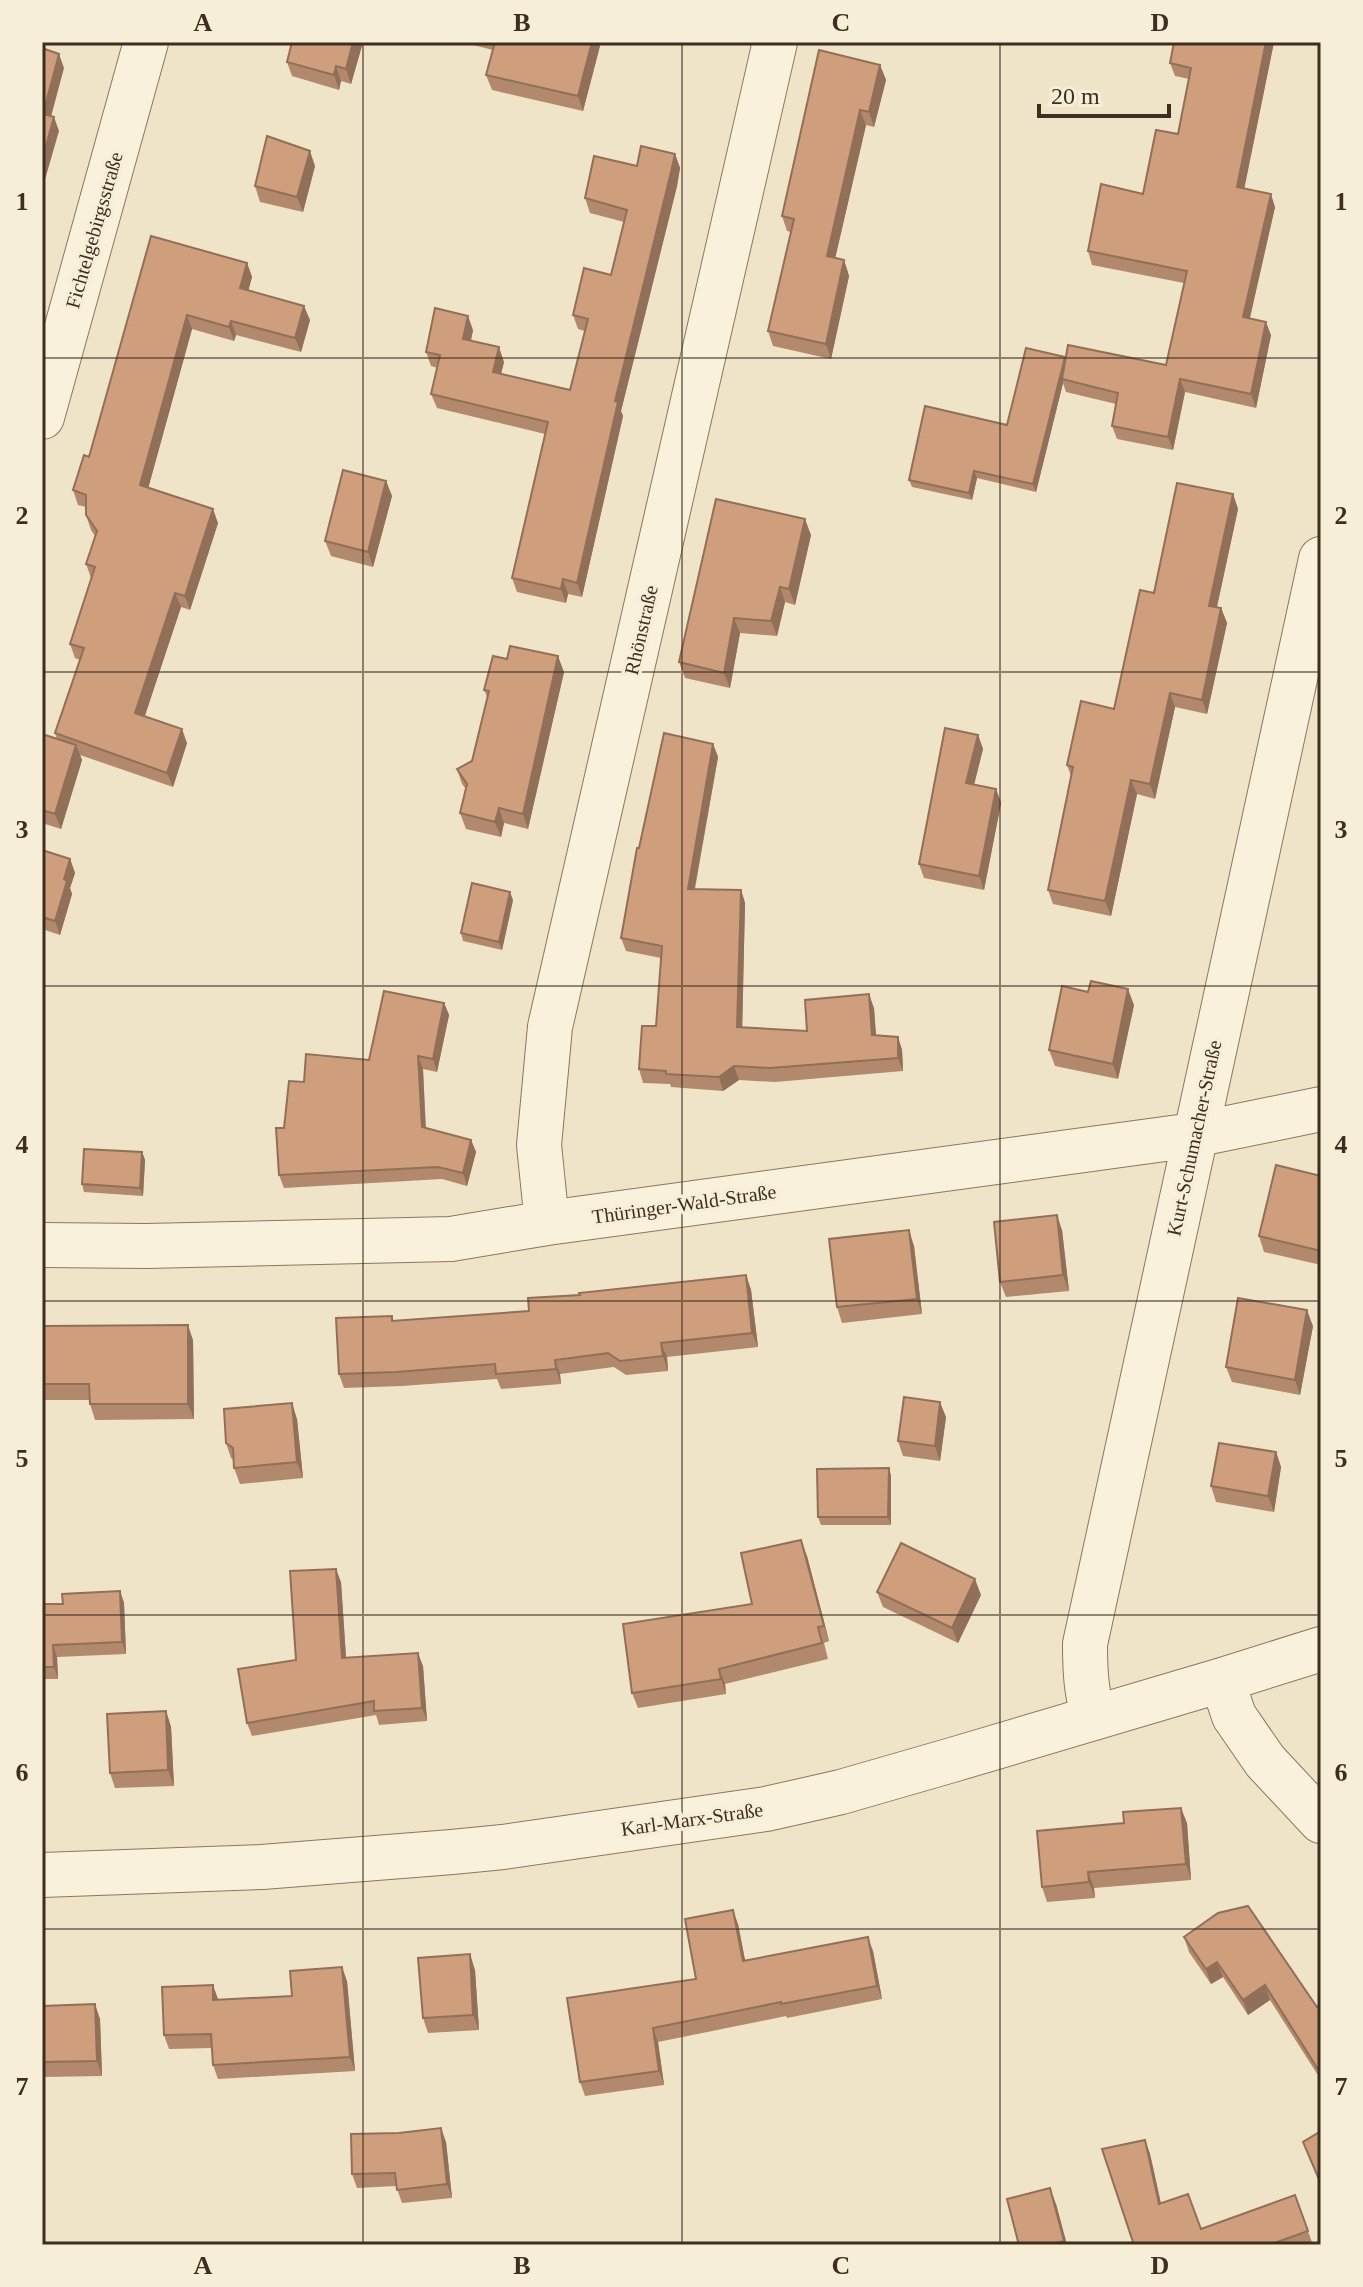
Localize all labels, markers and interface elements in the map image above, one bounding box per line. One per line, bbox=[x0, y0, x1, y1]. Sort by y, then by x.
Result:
text: A bbox=[194, 8, 213, 37]
text: B bbox=[513, 8, 531, 37]
text: C bbox=[832, 8, 850, 37]
text: D bbox=[1151, 8, 1169, 37]
scale bar bbox=[1039, 68, 1169, 118]
text: 20 m bbox=[1051, 83, 1100, 109]
street label: Fichtelgebirgsstraße bbox=[61, 149, 128, 311]
text: 1 bbox=[16, 187, 29, 216]
text: 1 bbox=[1335, 187, 1348, 216]
text: 2 bbox=[16, 501, 29, 530]
text: 2 bbox=[1335, 501, 1348, 530]
street label: Rhönstraße bbox=[620, 583, 662, 677]
text: 3 bbox=[16, 815, 29, 844]
text: 3 bbox=[1335, 815, 1348, 844]
street label: Kurt-Schumacher-Straße bbox=[1162, 1038, 1226, 1238]
text: 4 bbox=[16, 1130, 29, 1159]
text: 4 bbox=[1335, 1130, 1348, 1159]
street label: Thüringer-Wald-Straße bbox=[591, 1180, 778, 1229]
text: 5 bbox=[16, 1444, 29, 1473]
text: 5 bbox=[1335, 1444, 1348, 1473]
text: 6 bbox=[16, 1758, 29, 1787]
text: 6 bbox=[1335, 1758, 1348, 1787]
street label: Karl-Marx-Straße bbox=[620, 1798, 765, 1840]
text: 7 bbox=[16, 2072, 29, 2101]
text: 7 bbox=[1335, 2072, 1348, 2101]
text: A bbox=[194, 2251, 213, 2280]
text: B bbox=[513, 2251, 531, 2280]
text: C bbox=[832, 2251, 850, 2280]
text: D bbox=[1151, 2251, 1169, 2280]

